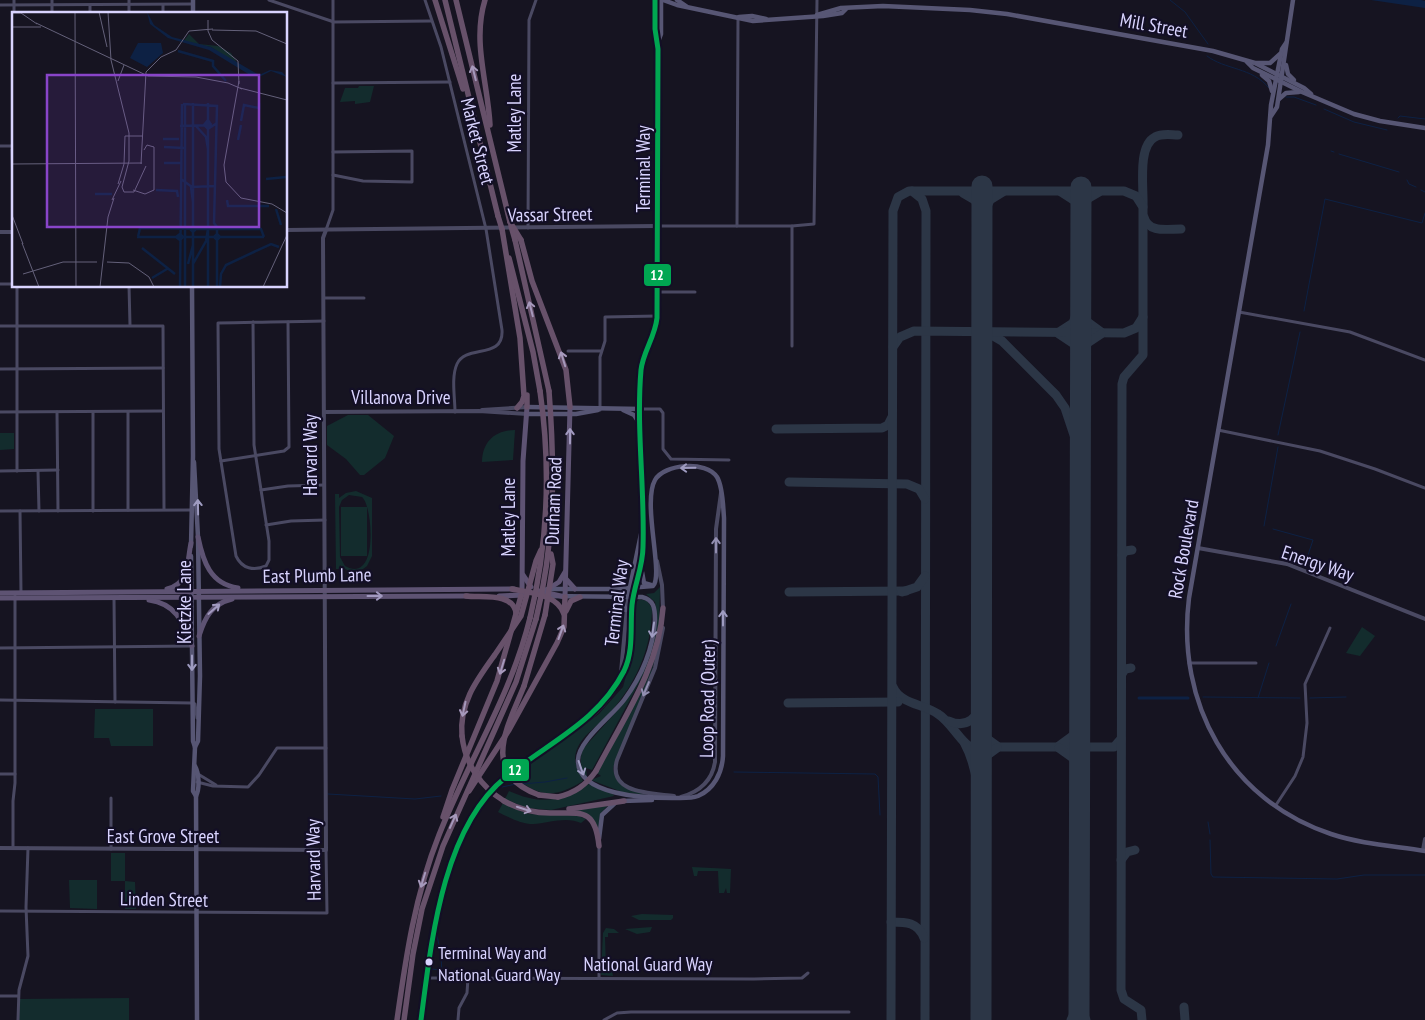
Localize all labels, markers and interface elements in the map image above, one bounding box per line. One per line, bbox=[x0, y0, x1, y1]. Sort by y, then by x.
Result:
street label: Mill Street bbox=[1118, 7, 1191, 43]
inset map bbox=[12, 12, 288, 288]
one-way arrow bbox=[469, 65, 478, 81]
street label: Matley Lane bbox=[502, 73, 526, 152]
street label: Market Street bbox=[456, 95, 501, 188]
street label: Terminal Way bbox=[631, 125, 655, 213]
street label: Vassar Street bbox=[506, 201, 593, 227]
line badge: 12 bbox=[643, 263, 672, 287]
text: 12 bbox=[650, 266, 664, 284]
one-way arrow bbox=[526, 302, 535, 318]
one-way arrow bbox=[557, 351, 567, 367]
street label: Villanova Drive bbox=[350, 385, 451, 409]
street label: Harvard Way bbox=[298, 413, 322, 496]
one-way arrow bbox=[565, 428, 575, 444]
street label: Durham Road bbox=[539, 457, 567, 545]
one-way arrow bbox=[680, 463, 696, 473]
street label: Matley Lane bbox=[496, 477, 520, 556]
street label: Rock Boulevard bbox=[1162, 498, 1204, 600]
one-way arrow bbox=[193, 499, 203, 515]
one-way arrow bbox=[711, 537, 721, 554]
street label: Energy Way bbox=[1279, 539, 1358, 587]
street label: Terminal Way bbox=[599, 557, 633, 648]
street label: Kietzke Lane bbox=[172, 560, 196, 644]
street label: East Plumb Lane bbox=[262, 562, 372, 588]
one-way arrow bbox=[366, 591, 382, 601]
one-way arrow bbox=[208, 603, 221, 614]
one-way arrow bbox=[718, 610, 728, 626]
one-way arrow bbox=[648, 621, 658, 637]
one-way arrow bbox=[557, 625, 566, 640]
street label: Loop Road (Outer) bbox=[694, 639, 720, 758]
one-way arrow bbox=[187, 654, 197, 671]
one-way arrow bbox=[496, 658, 506, 674]
one-way arrow bbox=[641, 681, 651, 696]
one-way arrow bbox=[459, 701, 468, 717]
line badge: 12 bbox=[501, 758, 530, 782]
one-way arrow bbox=[576, 760, 586, 776]
text: 12 bbox=[508, 761, 522, 779]
one-way arrow bbox=[515, 805, 531, 814]
one-way arrow bbox=[449, 814, 459, 829]
street label: Harvard Way bbox=[300, 818, 326, 901]
street label: East Grove Street bbox=[107, 824, 220, 848]
one-way arrow bbox=[418, 871, 428, 887]
street label: Linden Street bbox=[120, 886, 209, 912]
place label: Terminal Way and National Guard Way bbox=[438, 941, 560, 986]
street label: National Guard Way bbox=[584, 952, 713, 976]
marker: Terminal Way and National Guard Way bbox=[424, 957, 434, 967]

